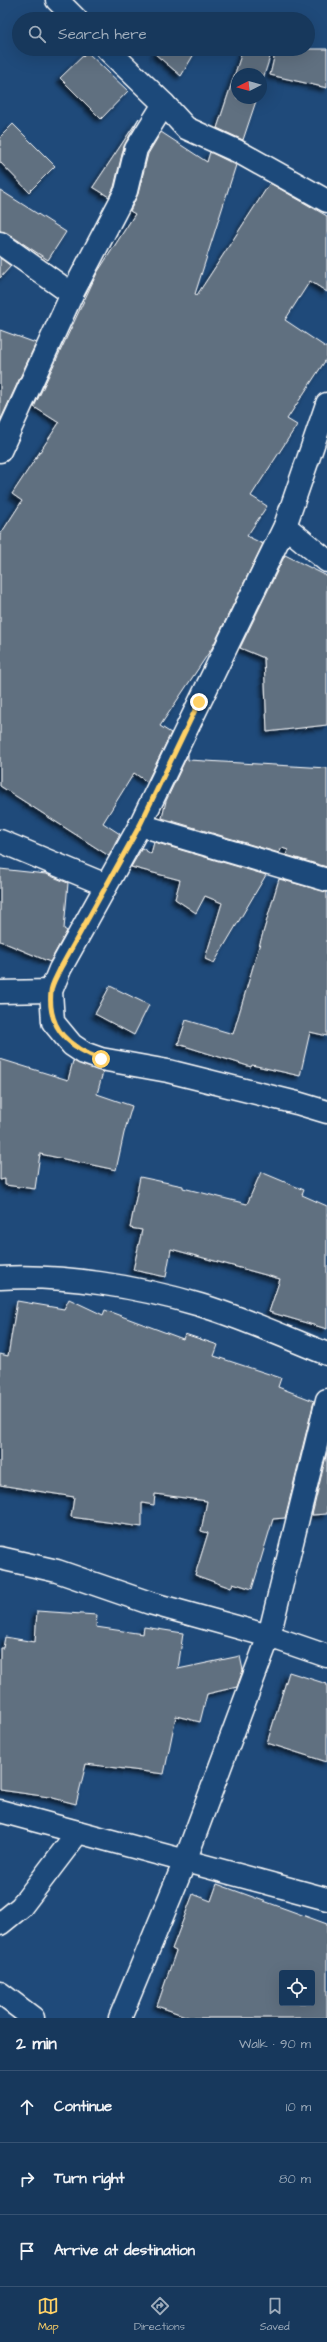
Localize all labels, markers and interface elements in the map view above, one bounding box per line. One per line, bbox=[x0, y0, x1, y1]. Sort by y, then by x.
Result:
search box bbox=[12, 12, 315, 56]
icon: search bbox=[26, 23, 48, 45]
text: Search here bbox=[58, 24, 147, 45]
north arrow bbox=[231, 68, 267, 104]
route end bbox=[190, 693, 208, 711]
route start bbox=[92, 1050, 110, 1068]
map controls bbox=[279, 1970, 315, 2006]
button: locate bbox=[279, 1970, 315, 2006]
text: 2 min bbox=[16, 2032, 57, 2056]
text: Walk · 90 m bbox=[239, 2035, 311, 2053]
icon: ahead bbox=[16, 2096, 38, 2118]
text: Continue bbox=[54, 2096, 112, 2117]
text: 10 m bbox=[286, 2098, 311, 2116]
icon: right bbox=[16, 2168, 38, 2190]
text: Turn right bbox=[54, 2168, 125, 2189]
text: 80 m bbox=[279, 2170, 311, 2188]
icon: arrive bbox=[16, 2240, 38, 2262]
text: Arrive at destination bbox=[54, 2240, 195, 2261]
tab: Map bbox=[37, 2295, 59, 2334]
tab: Directions bbox=[134, 2295, 185, 2334]
tab: Saved bbox=[260, 2295, 290, 2334]

